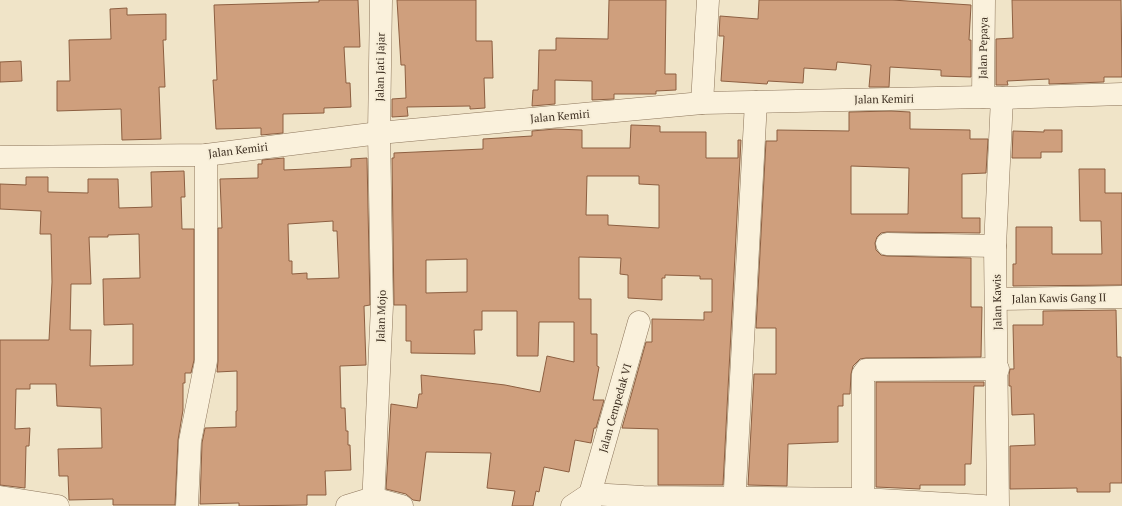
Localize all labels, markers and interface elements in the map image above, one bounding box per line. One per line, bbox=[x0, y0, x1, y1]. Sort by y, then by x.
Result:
street label: Jalan Pepaya bbox=[975, 16, 991, 79]
street label: Jalan Jati Jajar bbox=[372, 32, 388, 102]
street label: Jalan Kemiri bbox=[854, 91, 914, 107]
street label: Jalan Kemiri bbox=[530, 106, 590, 126]
street label: Jalan Kemiri bbox=[207, 139, 269, 161]
street label: Jalan Kawis bbox=[990, 274, 1004, 330]
street label: Jalan Mojo bbox=[373, 290, 389, 342]
street label: Jalan Kawis Gang II bbox=[1012, 290, 1107, 306]
street label: Jalan Cempedak VI bbox=[596, 362, 634, 454]

